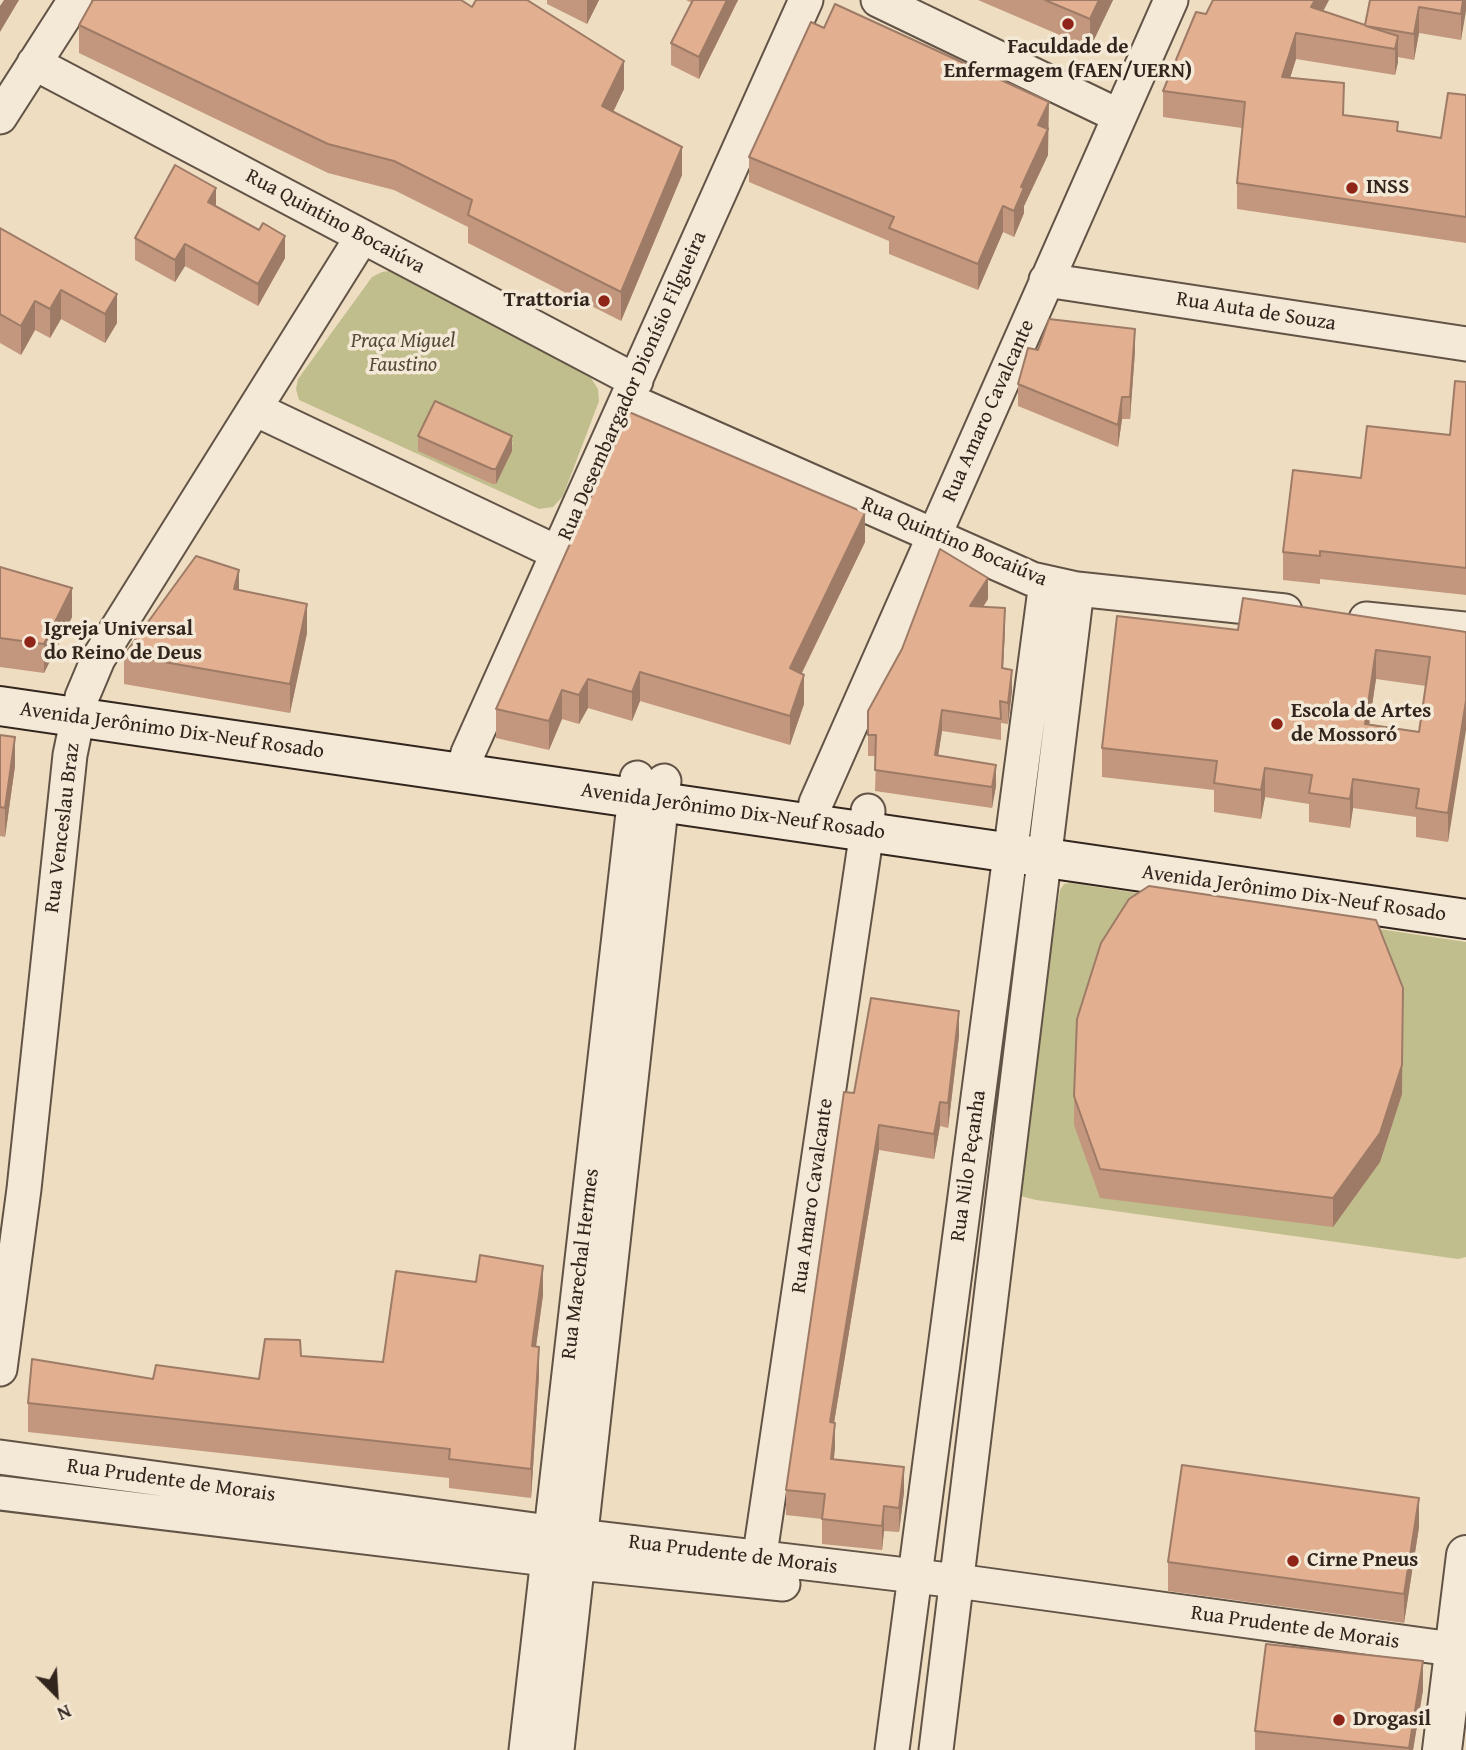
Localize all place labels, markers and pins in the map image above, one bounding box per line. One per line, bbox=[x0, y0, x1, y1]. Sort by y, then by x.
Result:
marker: Faculdade de Enfermagem (FAEN/UERN) bbox=[1060, 16, 1076, 32]
place label: Faculdade de Enfermagem (FAEN/UERN) bbox=[944, 35, 1192, 85]
place label: INSS bbox=[1366, 175, 1409, 201]
marker: INSS bbox=[1344, 180, 1360, 196]
place label: Trattoria bbox=[503, 288, 590, 314]
marker: Trattoria bbox=[596, 293, 612, 309]
place label: Igreja Universal do Reino de Deus bbox=[44, 617, 202, 667]
marker: Igreja Universal do Reino de Deus bbox=[22, 634, 38, 650]
place label: Escola de Artes de Mossoró bbox=[1291, 699, 1431, 749]
marker: Escola de Artes de Mossoró bbox=[1269, 716, 1285, 732]
place label: Cirne Pneus bbox=[1307, 1548, 1418, 1574]
marker: Cirne Pneus bbox=[1285, 1553, 1301, 1569]
place label: Drogasil bbox=[1353, 1707, 1431, 1733]
marker: Drogasil bbox=[1331, 1712, 1347, 1728]

